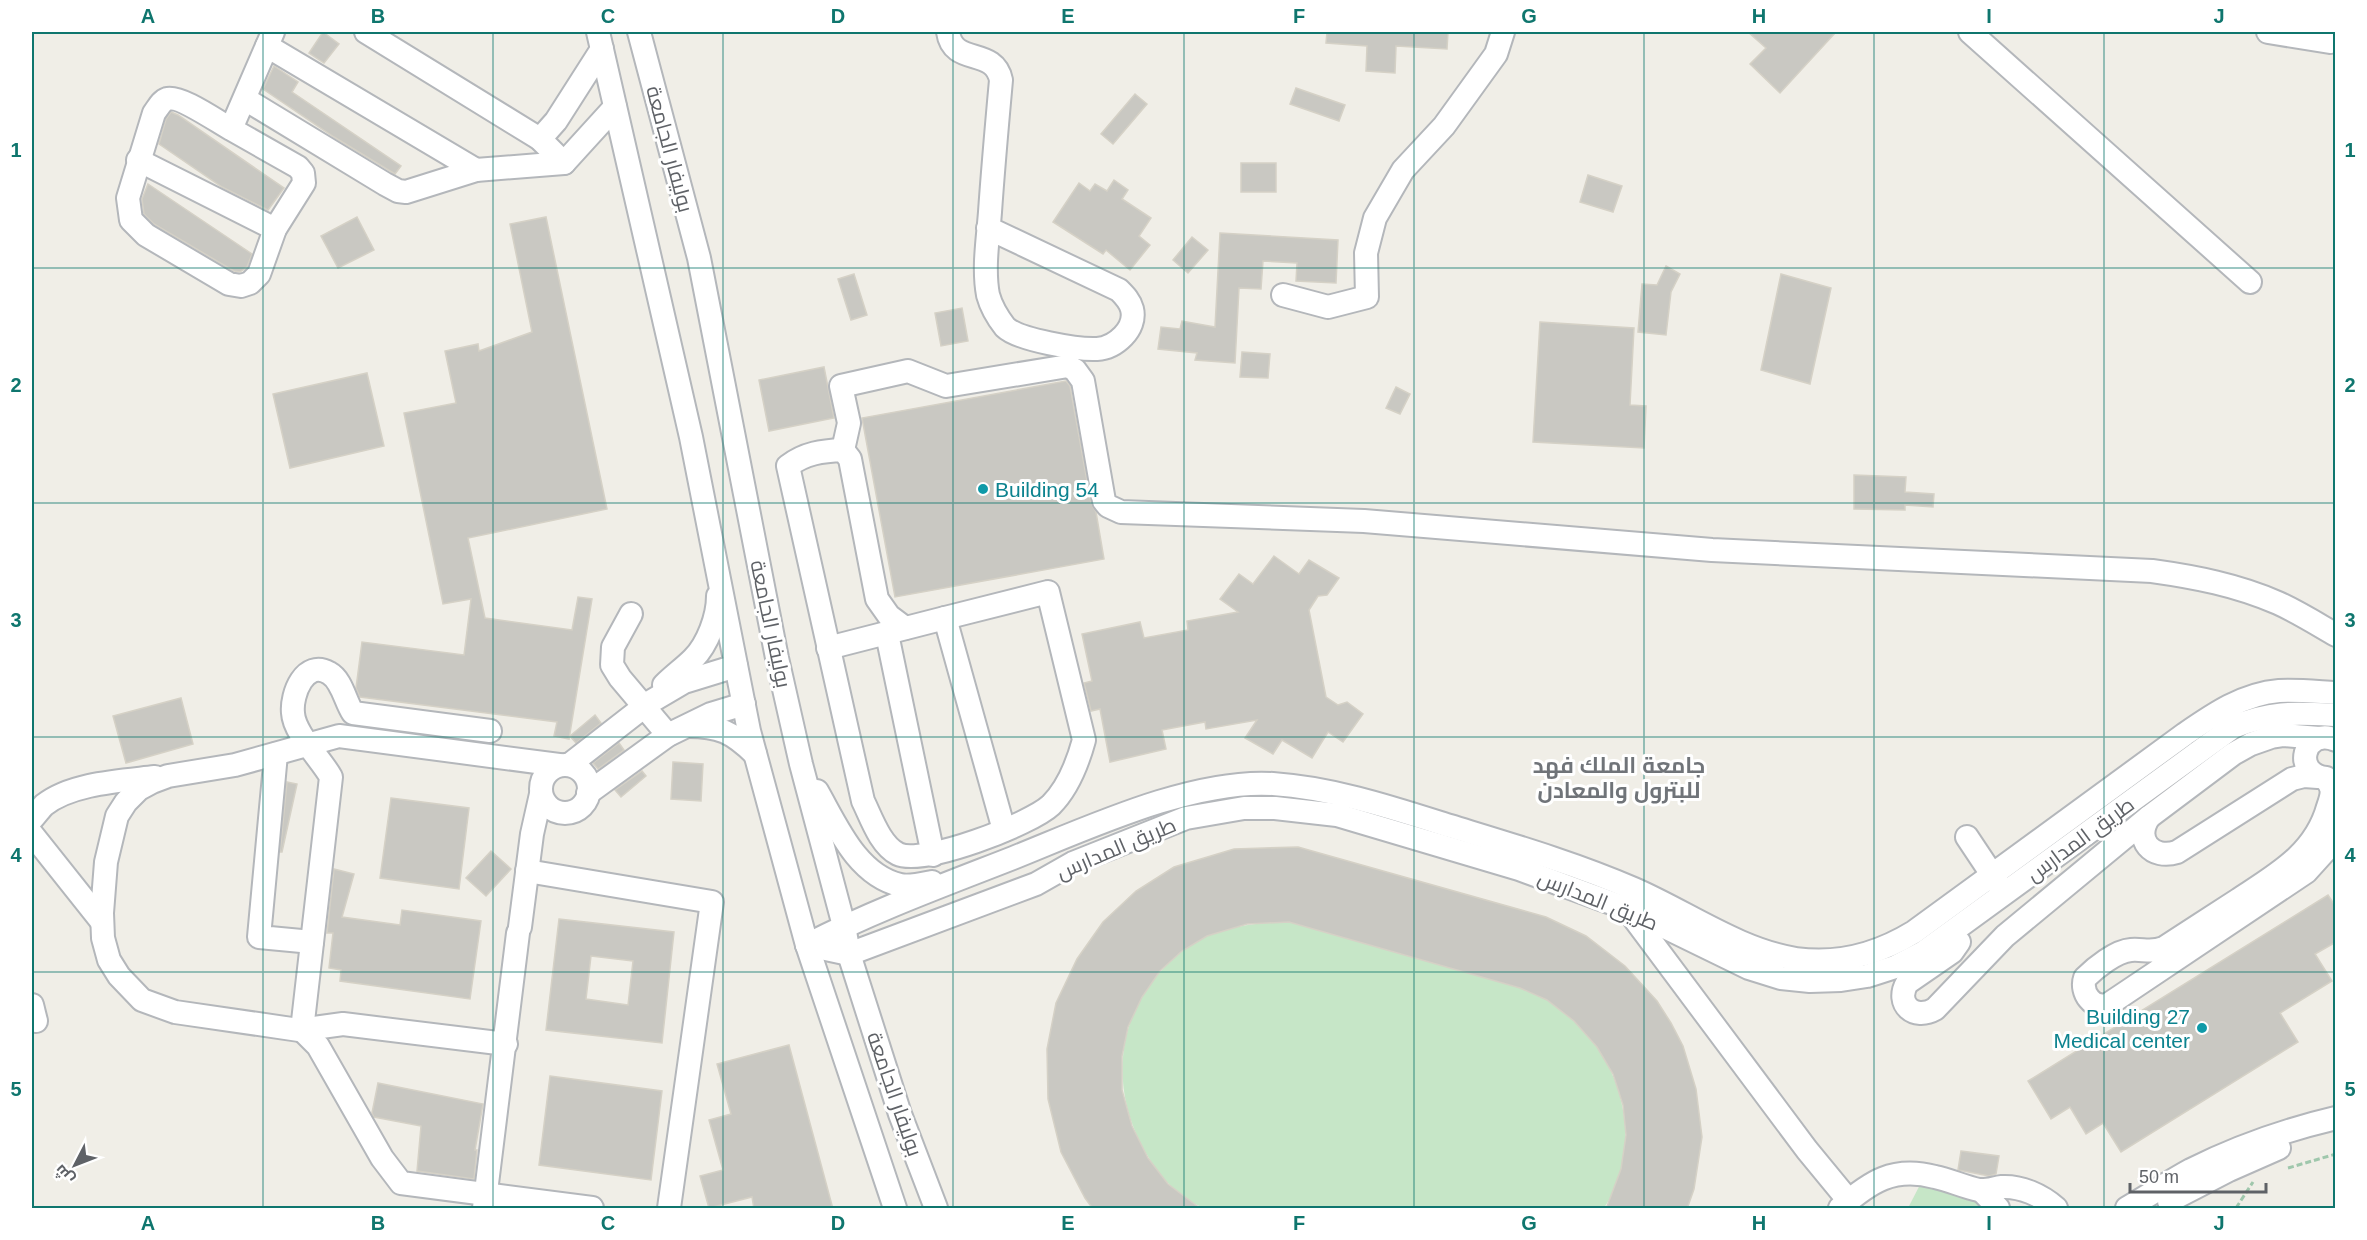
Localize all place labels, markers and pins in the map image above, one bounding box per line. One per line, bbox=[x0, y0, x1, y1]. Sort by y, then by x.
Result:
place label: Building 54 bbox=[995, 478, 1099, 501]
marker: Building 54 bbox=[976, 482, 990, 496]
place label: Building 27 Medical center bbox=[2053, 1005, 2190, 1052]
marker: Building 27 Medical center bbox=[2195, 1021, 2209, 1035]

